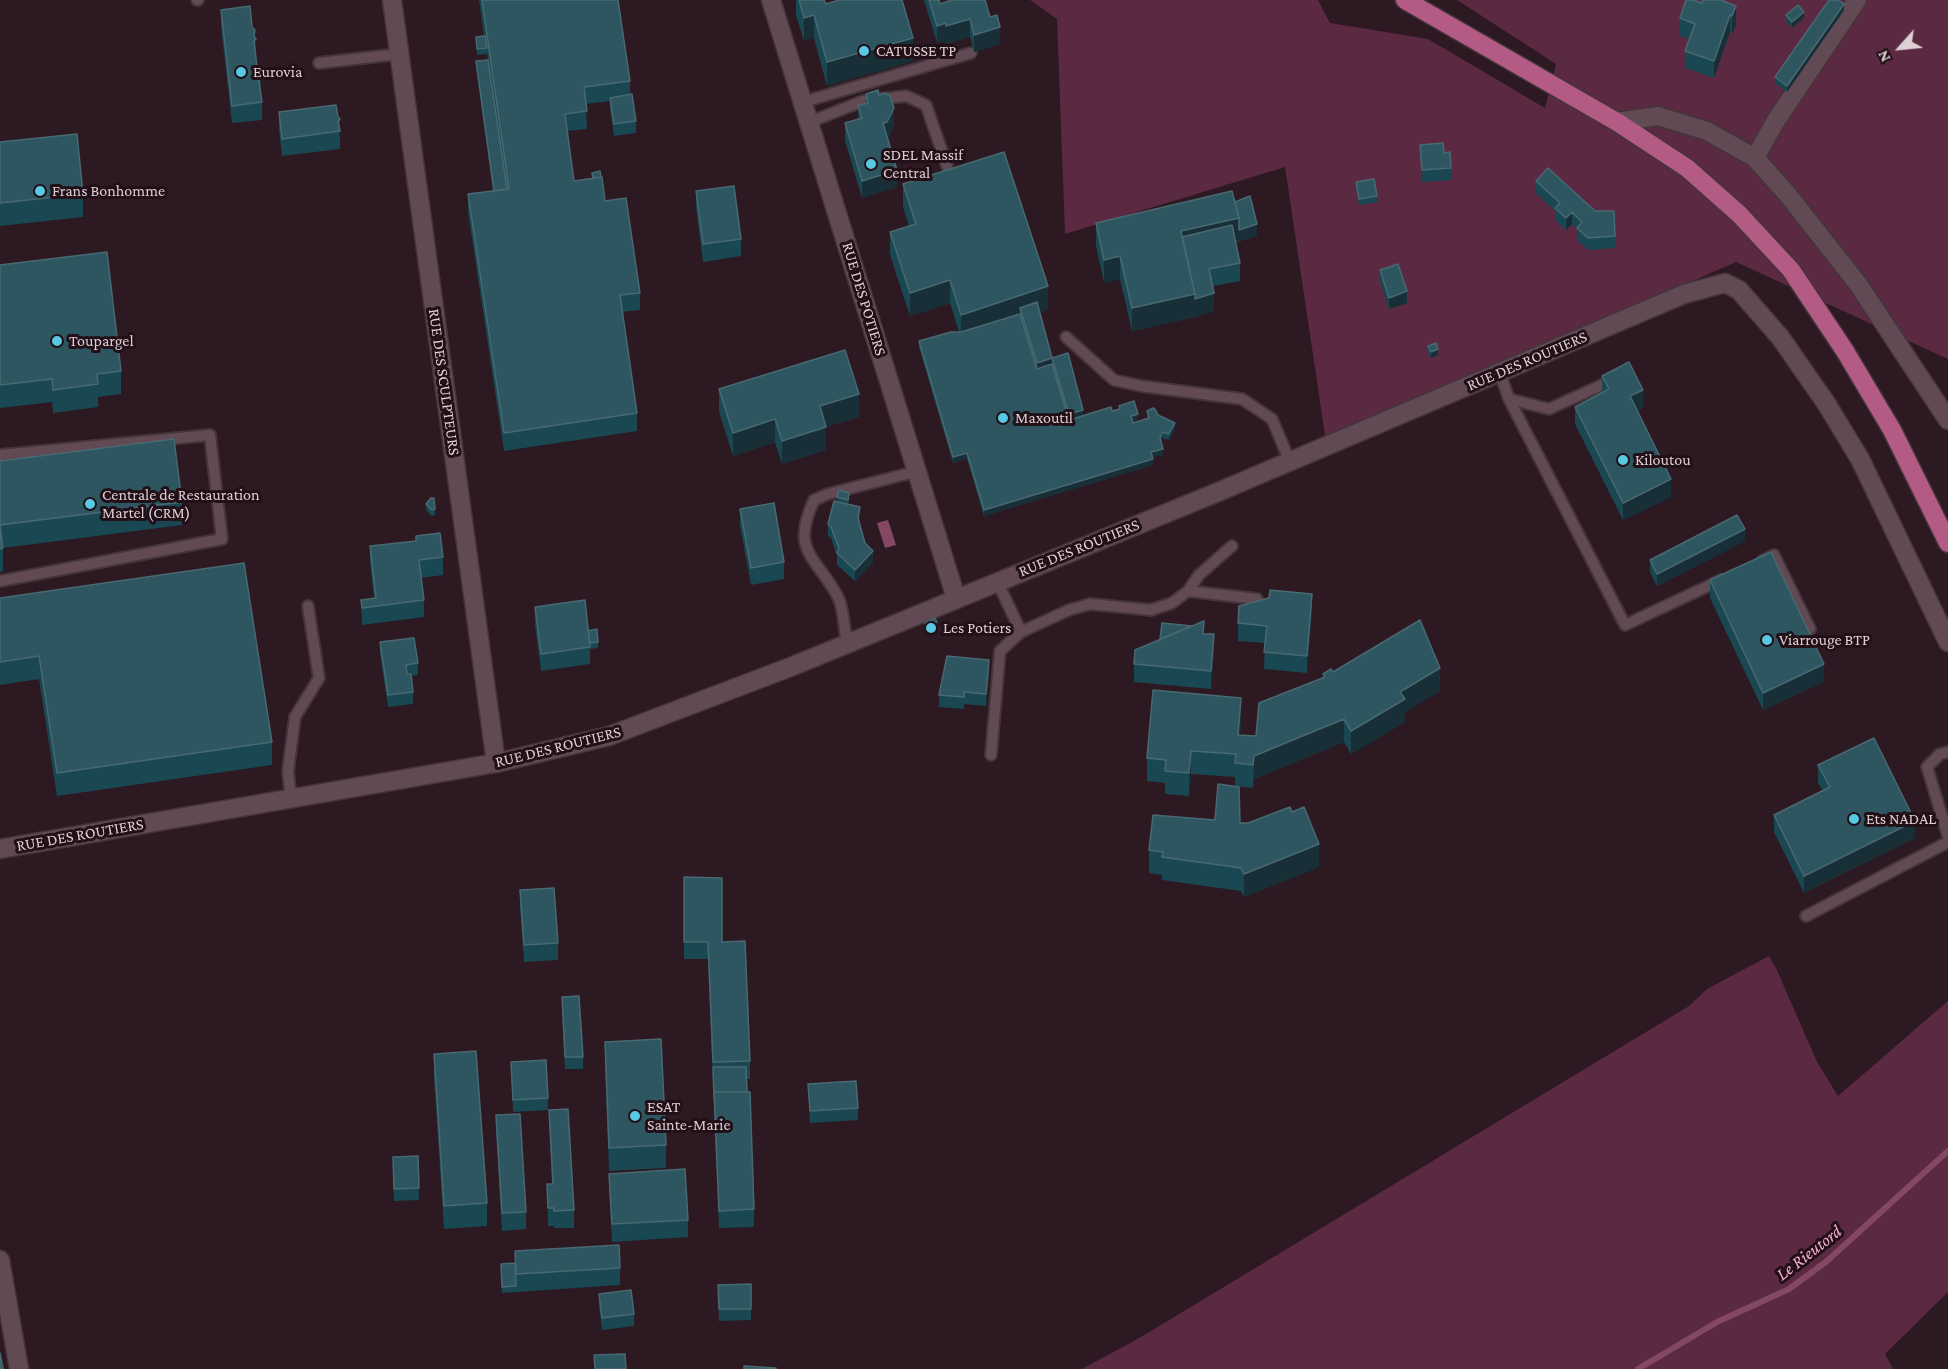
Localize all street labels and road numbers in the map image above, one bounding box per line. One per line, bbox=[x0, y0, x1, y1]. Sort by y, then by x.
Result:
street label: RUE DES POTIERS bbox=[838, 240, 890, 358]
street label: RUE DES SCULPTEURS bbox=[424, 308, 464, 456]
street label: RUE DES ROUTIERS bbox=[1464, 327, 1590, 395]
street label: RUE DES ROUTIERS bbox=[1016, 515, 1142, 581]
street label: RUE DES ROUTIERS bbox=[493, 722, 623, 772]
street label: RUE DES ROUTIERS bbox=[15, 814, 145, 856]

